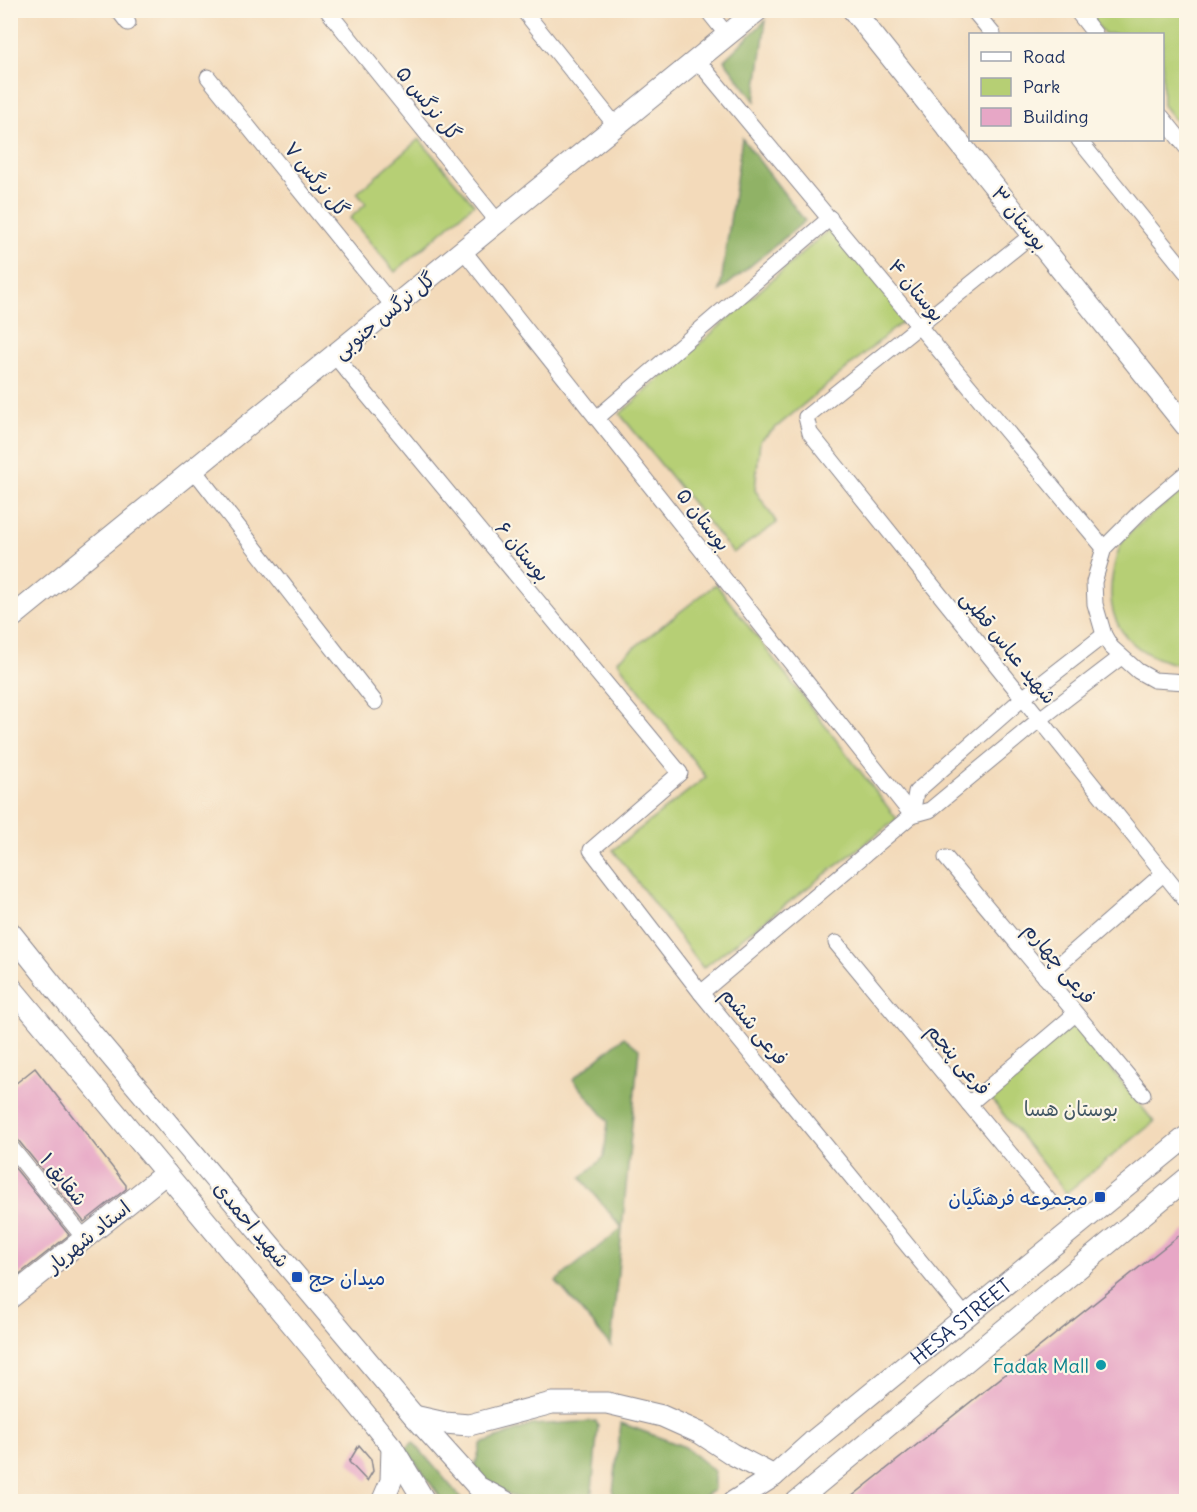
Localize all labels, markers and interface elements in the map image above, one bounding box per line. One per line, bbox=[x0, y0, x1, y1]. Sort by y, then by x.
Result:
legend bbox=[969, 33, 1164, 141]
text: Road bbox=[1023, 45, 1066, 68]
street label: گل نرگس ۵ bbox=[391, 60, 467, 146]
text: Park bbox=[1023, 75, 1060, 98]
text: Building bbox=[1023, 105, 1088, 128]
street label: گل نرگس ۷ bbox=[279, 136, 355, 222]
street label: بوستان ۳ bbox=[986, 181, 1054, 255]
street label: بوستان ۴ bbox=[884, 253, 950, 327]
street label: گل نرگس جنوبی bbox=[328, 266, 441, 365]
street label: بوستان ۵ bbox=[672, 482, 736, 556]
street label: بوستان ۶ bbox=[490, 516, 556, 586]
street label: شهید عباس قطبی bbox=[955, 585, 1062, 709]
street label: فرعی چهارم bbox=[1016, 917, 1101, 1011]
street label: فرعی ششم bbox=[714, 982, 794, 1072]
street label: فرعی پنجم bbox=[919, 1018, 996, 1102]
park label: بوستان هسا bbox=[1024, 1096, 1118, 1121]
street label: شقایق ۱ bbox=[35, 1147, 93, 1211]
street label: شهید احمدی bbox=[209, 1176, 295, 1272]
place label: مجموعه فرهنگیان bbox=[948, 1185, 1088, 1210]
marker: مجموعه فرهنگیان bbox=[1093, 1190, 1107, 1204]
street label: استاد شهریار bbox=[39, 1195, 135, 1279]
place label: میدان حج bbox=[309, 1265, 385, 1292]
marker: میدان حج bbox=[290, 1270, 304, 1284]
street label: HESA STREET bbox=[905, 1272, 1016, 1370]
place label: Fadak Mall bbox=[993, 1353, 1089, 1378]
marker: Fadak Mall bbox=[1094, 1358, 1108, 1372]

